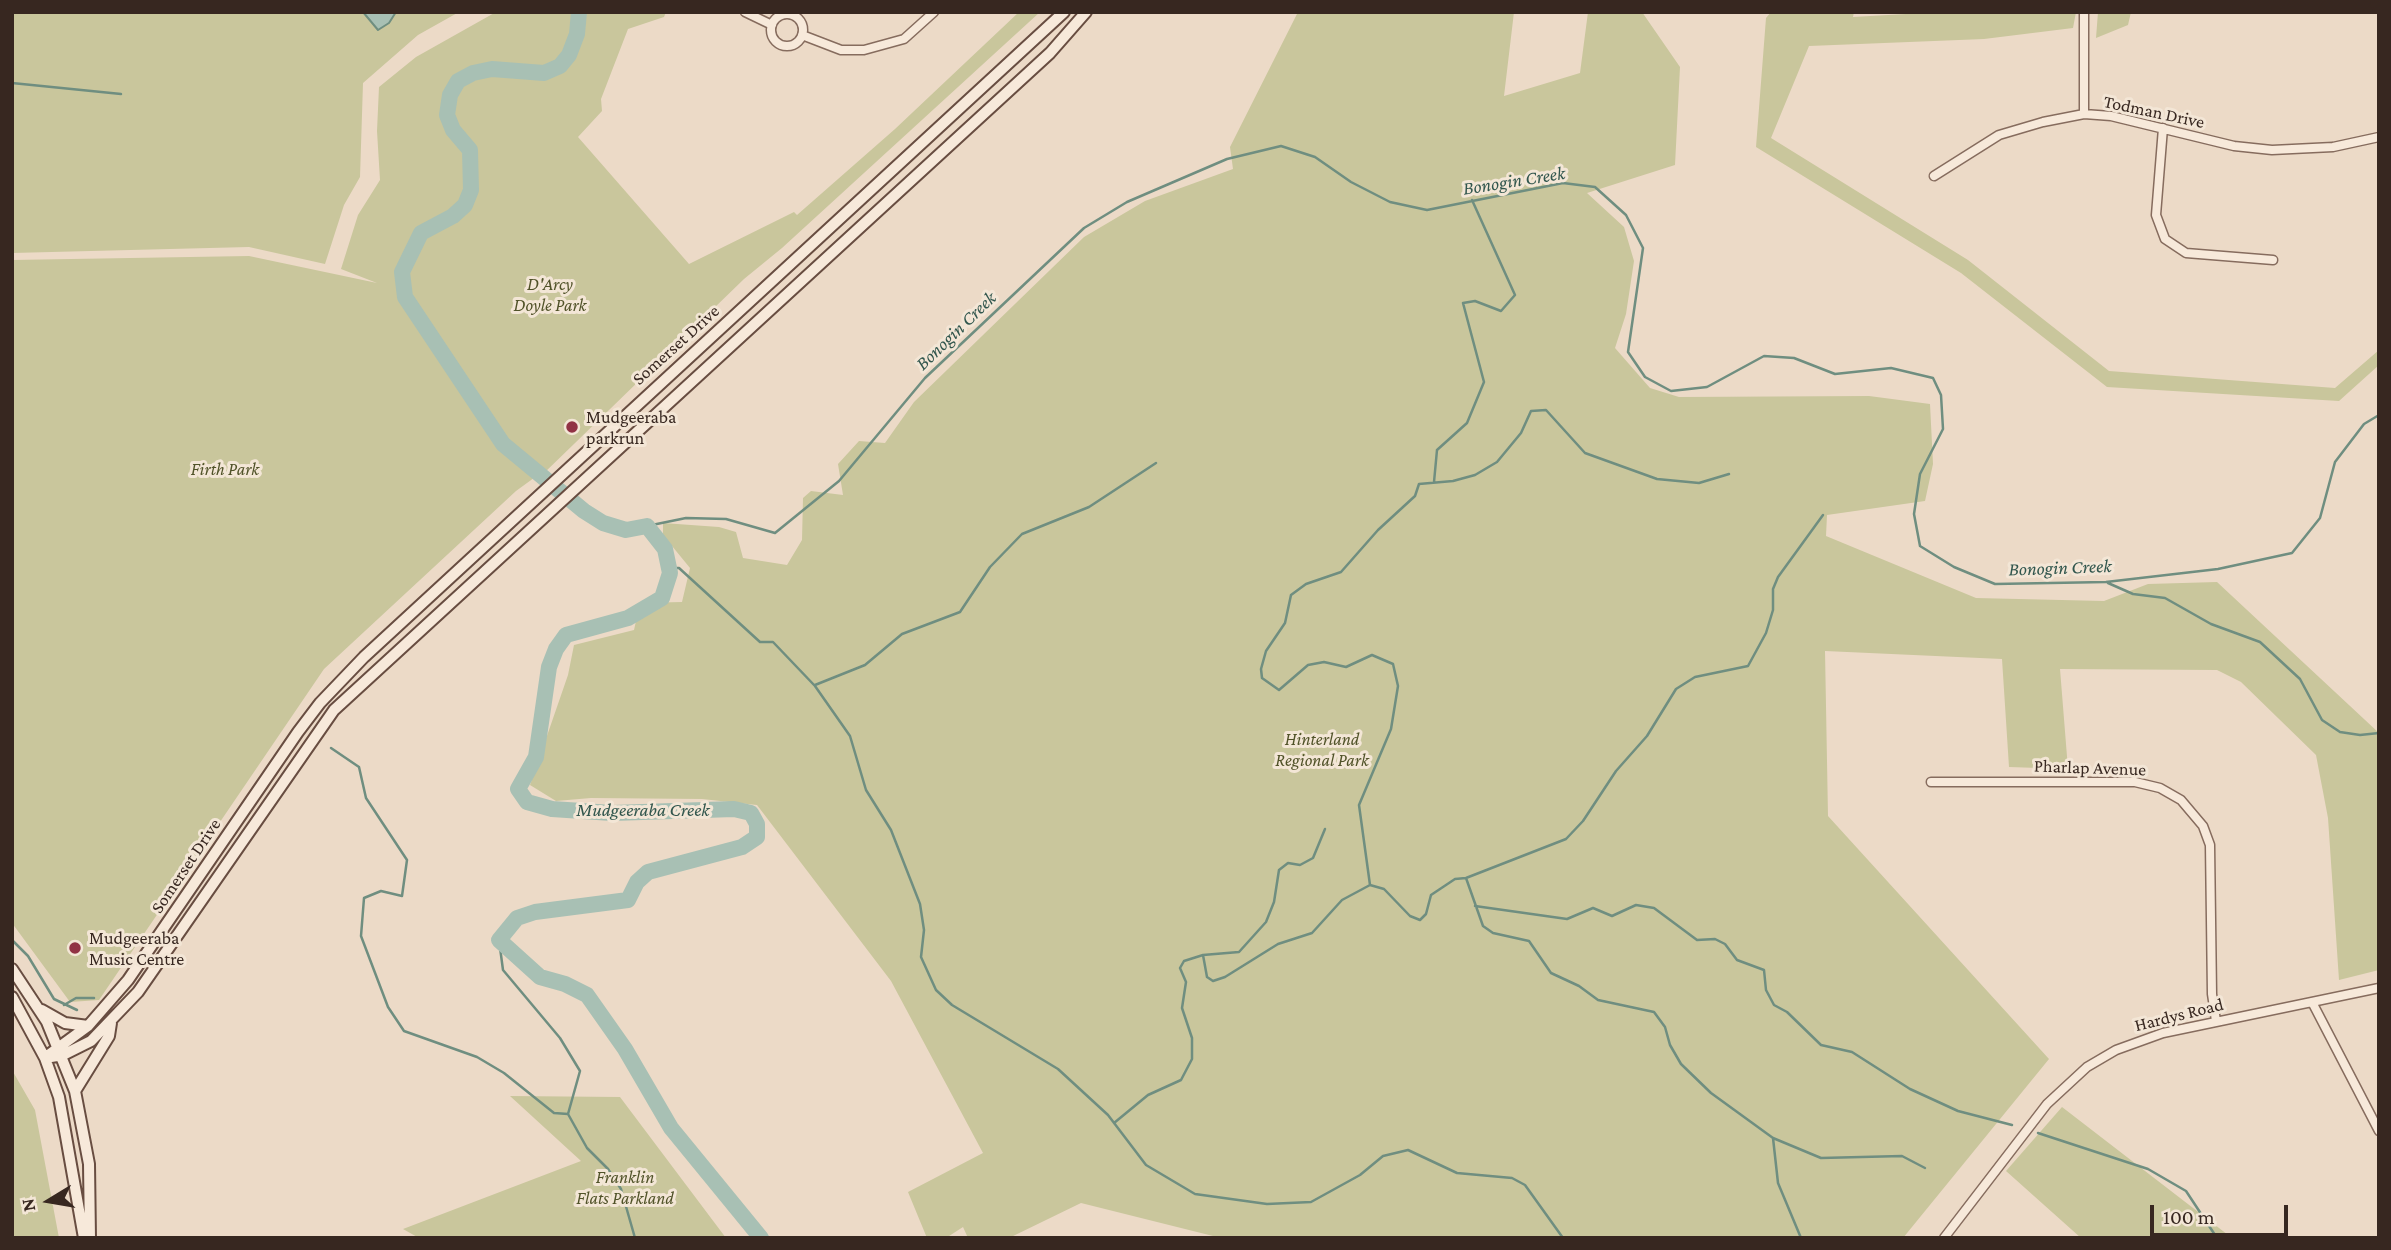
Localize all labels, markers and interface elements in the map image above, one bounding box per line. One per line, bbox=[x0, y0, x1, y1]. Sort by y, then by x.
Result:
street label: Todman Drive bbox=[2102, 91, 2206, 133]
water label: Bonogin Creek bbox=[1461, 162, 1567, 200]
park label: D'Arcy Doyle Park bbox=[514, 273, 586, 316]
water label: Bonogin Creek bbox=[911, 287, 1001, 375]
street label: Somerset Drive bbox=[628, 300, 724, 390]
place label: Mudgeeraba parkrun bbox=[586, 406, 676, 448]
marker: Mudgeeraba parkrun bbox=[564, 419, 580, 435]
park label: Firth Park bbox=[191, 458, 259, 480]
water label: Bonogin Creek bbox=[2008, 555, 2112, 581]
park label: Hinterland Regional Park bbox=[1275, 728, 1369, 770]
street label: Pharlap Avenue bbox=[2034, 755, 2146, 781]
water label: Mudgeeraba Creek bbox=[576, 799, 710, 821]
street label: Somerset Drive bbox=[146, 815, 226, 917]
place label: Mudgeeraba Music Centre bbox=[89, 927, 184, 970]
marker: Mudgeeraba Music Centre bbox=[67, 940, 83, 956]
street label: Hardys Road bbox=[2132, 994, 2226, 1036]
north arrow bbox=[14, 1166, 84, 1236]
park label: Franklin Flats Parkland bbox=[576, 1166, 674, 1208]
scale bar bbox=[2153, 1190, 2291, 1234]
text: N bbox=[16, 1197, 39, 1213]
text: 100 m bbox=[2163, 1205, 2215, 1229]

